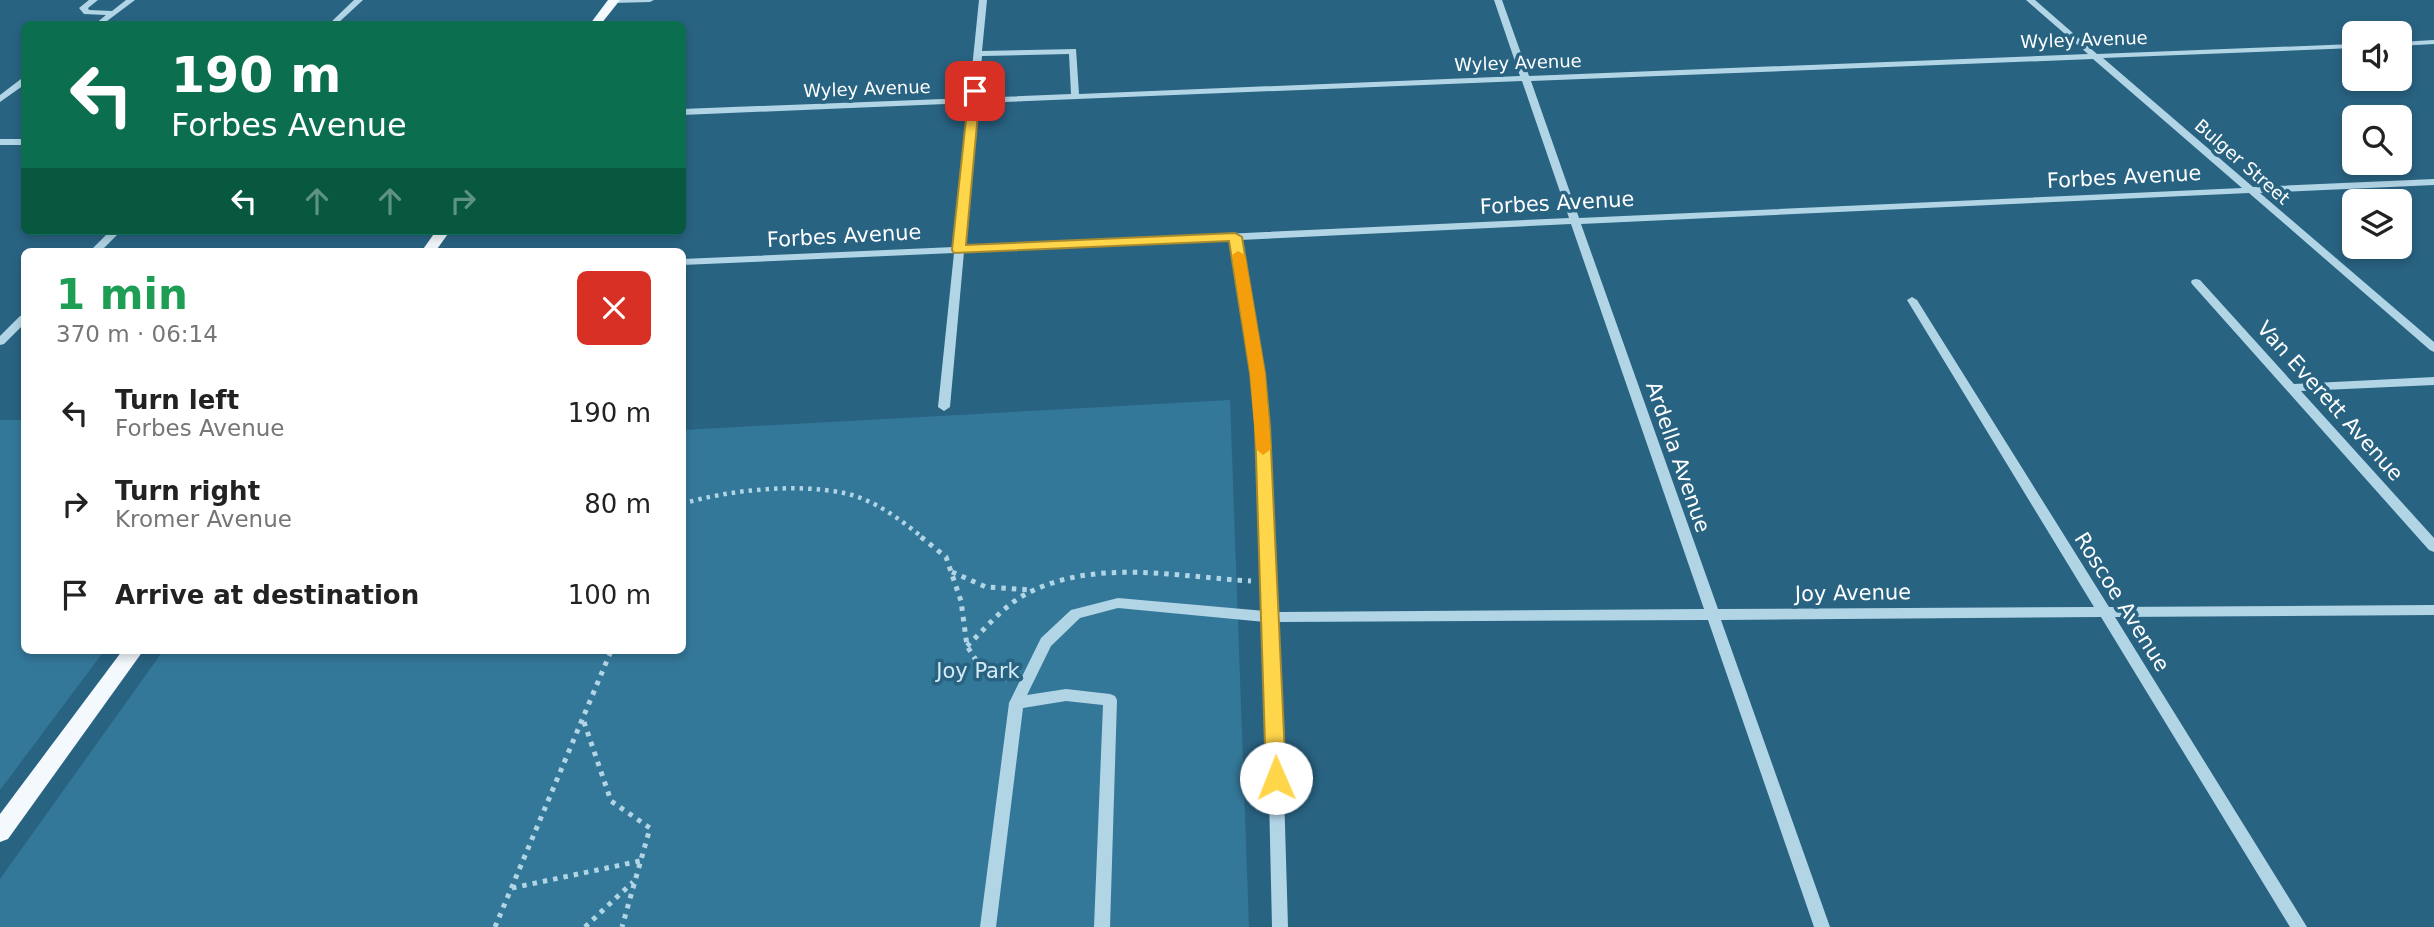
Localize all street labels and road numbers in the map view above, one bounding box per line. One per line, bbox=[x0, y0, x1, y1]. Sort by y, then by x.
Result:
street label: Wyley Avenue bbox=[2020, 27, 2148, 52]
street label: Wyley Avenue bbox=[1454, 50, 1582, 75]
street label: Wyley Avenue bbox=[803, 76, 931, 101]
street label: Bulger Street bbox=[2191, 115, 2294, 209]
street label: Forbes Avenue bbox=[2046, 161, 2202, 193]
street label: Forbes Avenue bbox=[1479, 187, 1635, 219]
street label: Forbes Avenue bbox=[766, 220, 922, 252]
street label: Van Everett Avenue bbox=[2252, 316, 2408, 486]
street label: Ardella Avenue bbox=[1641, 378, 1715, 536]
street label: Roscoe Avenue bbox=[2070, 528, 2174, 676]
street label: Joy Avenue bbox=[1793, 580, 1911, 606]

